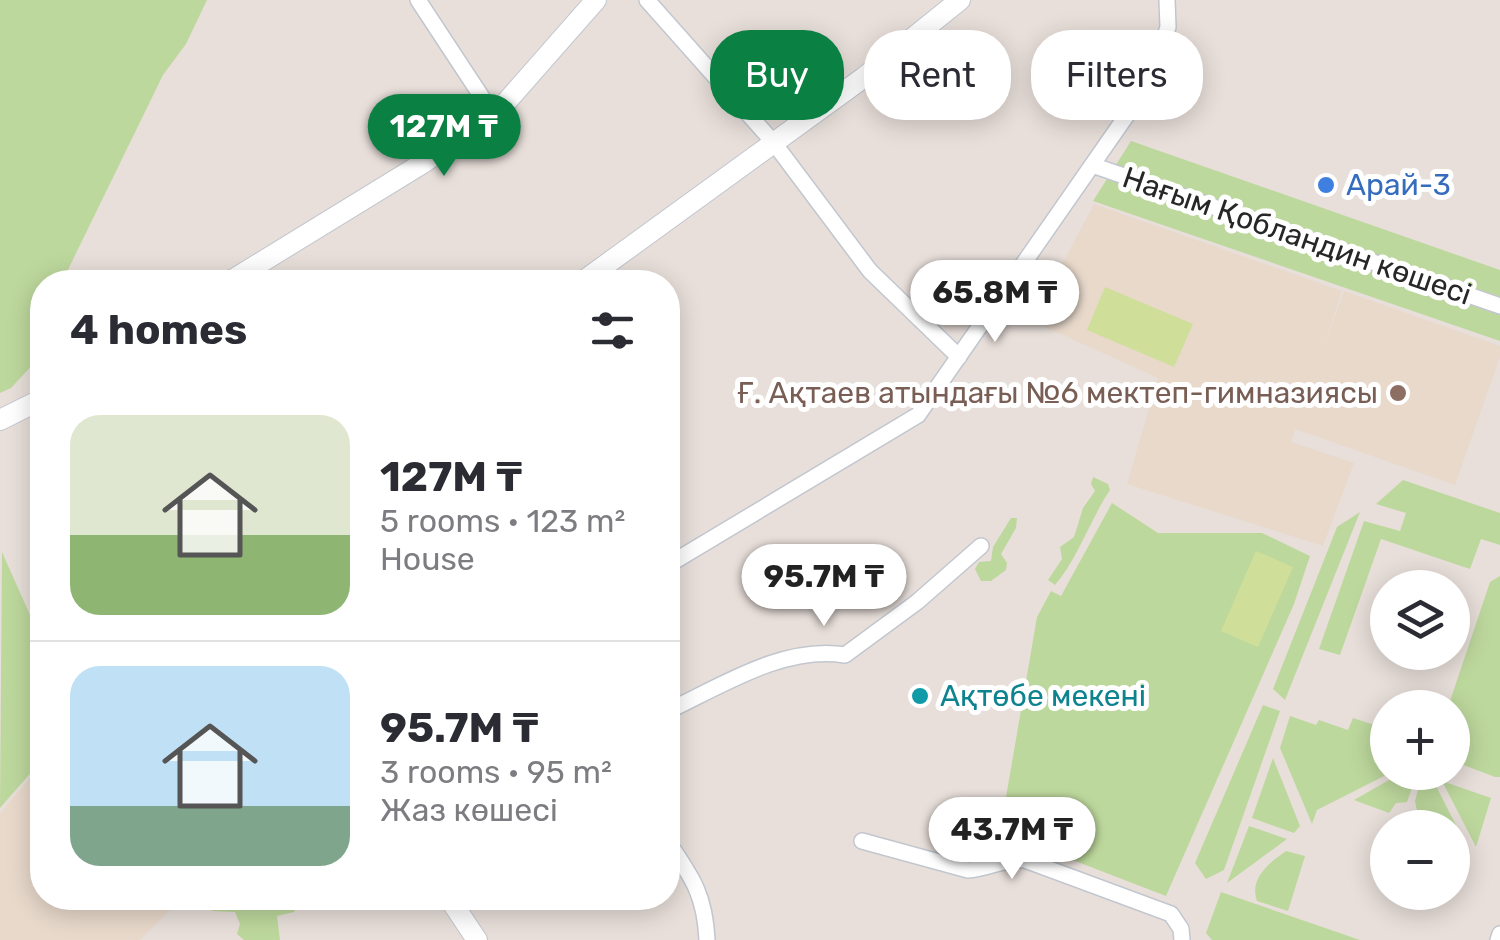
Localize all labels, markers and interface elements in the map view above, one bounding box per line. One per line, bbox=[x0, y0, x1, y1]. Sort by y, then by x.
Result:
chip: Buy bbox=[710, 30, 844, 120]
chip: Rent bbox=[864, 30, 1011, 120]
chip: Filters bbox=[1031, 30, 1203, 120]
pin: 127M ₸ bbox=[363, 94, 525, 179]
text: 127M ₸ bbox=[390, 107, 498, 145]
street label: Нағым Қобландин көшесі bbox=[1118, 159, 1476, 313]
place label: Арай-3 bbox=[1346, 167, 1451, 203]
marker: Арай-3 bbox=[1315, 174, 1337, 196]
pin: 65.8M ₸ bbox=[903, 260, 1087, 345]
text: 65.8M ₸ bbox=[932, 273, 1058, 311]
icon: filters bbox=[585, 303, 640, 358]
text: 4 homes bbox=[70, 305, 247, 355]
place label: Ғ. Ақтаев атындағы №6 мектеп-гимназиясы bbox=[737, 375, 1378, 411]
marker: Ғ. Ақтаев атындағы №6 мектеп-гимназиясы bbox=[1387, 382, 1409, 404]
text: 127M ₸ bbox=[380, 452, 522, 502]
icon: home bbox=[150, 455, 270, 575]
text: 5 rooms · 123 m² bbox=[380, 502, 625, 540]
text: House bbox=[380, 540, 475, 578]
pin: 95.7M ₸ bbox=[732, 544, 916, 629]
text: 95.7M ₸ bbox=[764, 557, 884, 595]
map controls bbox=[1370, 570, 1470, 910]
button: layers bbox=[1370, 570, 1470, 670]
place label: Ақтөбе мекені bbox=[940, 678, 1146, 714]
marker: Ақтөбе мекені bbox=[909, 685, 931, 707]
button: + bbox=[1370, 690, 1470, 790]
text: 95.7M ₸ bbox=[380, 703, 539, 753]
icon: home bbox=[150, 706, 270, 826]
text: 3 rooms · 95 m² bbox=[380, 753, 612, 791]
text: Жаз көшесі bbox=[380, 791, 558, 829]
pin: 43.7M ₸ bbox=[920, 797, 1104, 882]
text: 43.7M ₸ bbox=[951, 810, 1073, 848]
button: − bbox=[1370, 810, 1470, 910]

